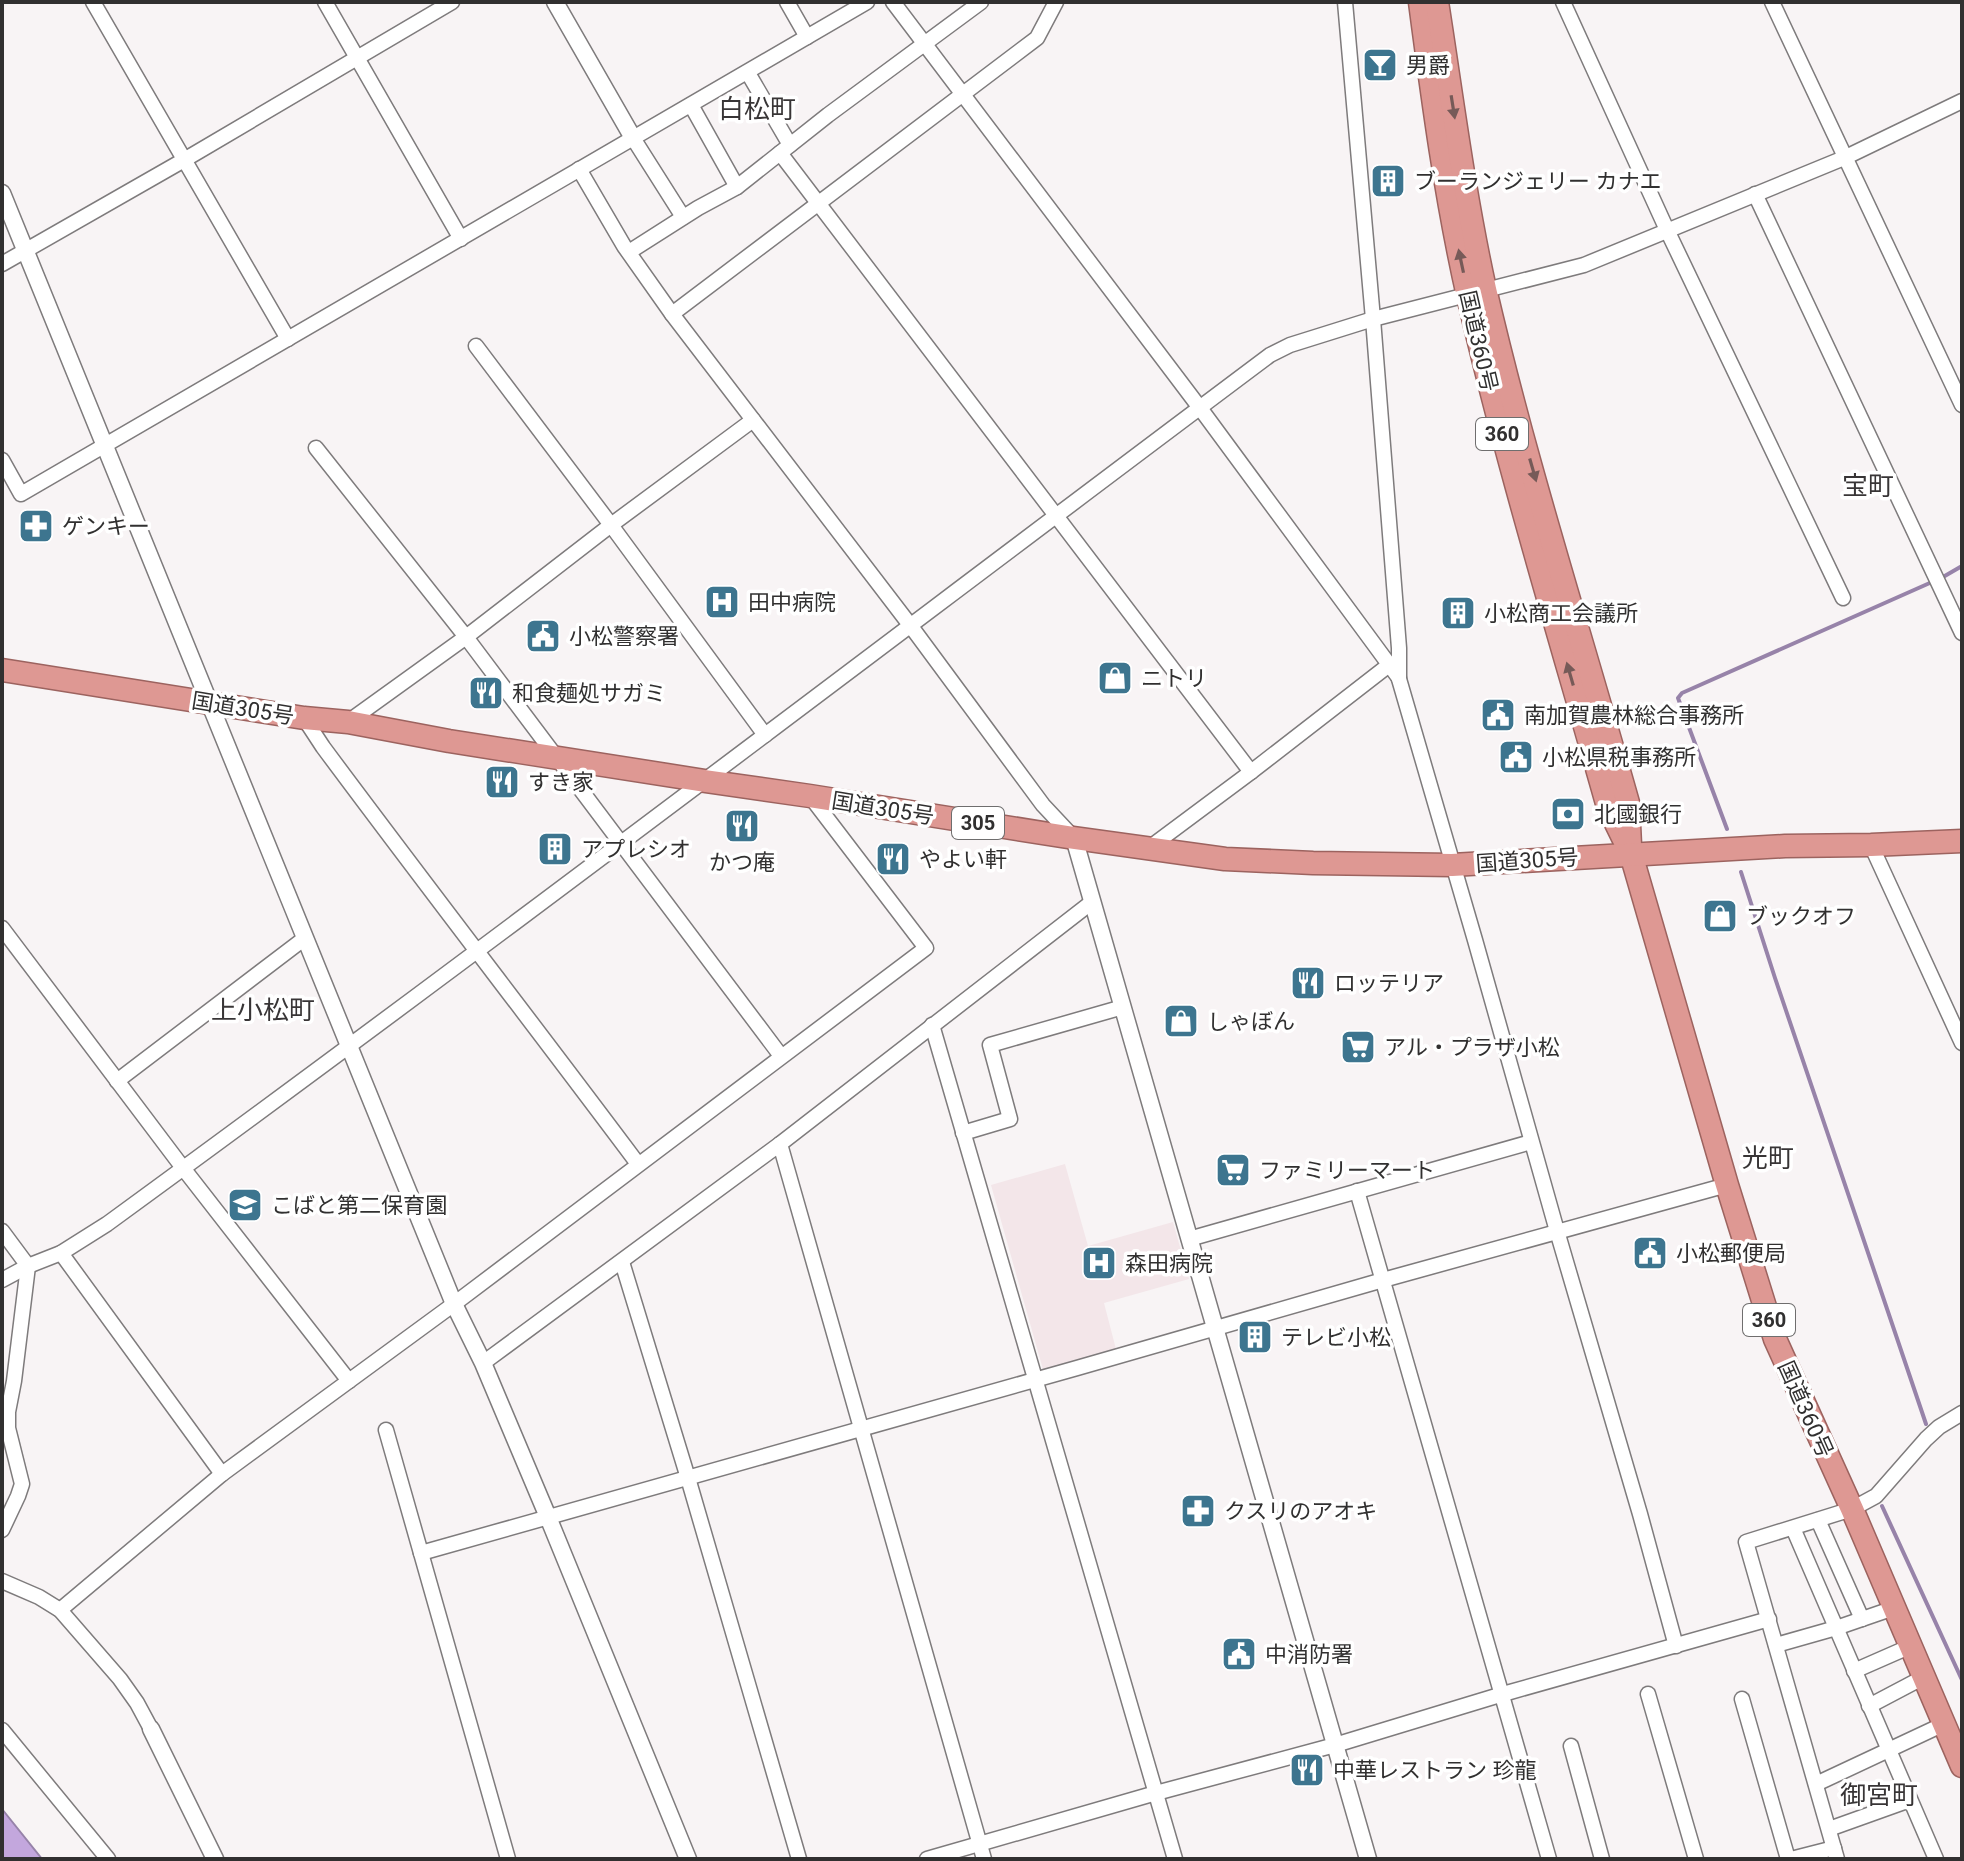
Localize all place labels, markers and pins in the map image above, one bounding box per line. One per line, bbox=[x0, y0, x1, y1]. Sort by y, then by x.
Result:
bar icon: 男爵 bbox=[1361, 46, 1399, 84]
place label: 男爵 bbox=[1406, 53, 1450, 78]
building icon: ブーランジェリー カナエ bbox=[1369, 162, 1407, 200]
place label: ブーランジェリー カナエ bbox=[1414, 169, 1661, 194]
pharmacy icon: ゲンキー bbox=[17, 507, 55, 545]
place label: ゲンキー bbox=[62, 514, 150, 539]
hospital icon: 田中病院 bbox=[703, 583, 741, 621]
place label: 田中病院 bbox=[748, 590, 836, 615]
building icon: 小松商工会議所 bbox=[1439, 594, 1477, 632]
place label: 小松商工会議所 bbox=[1484, 601, 1638, 626]
public building icon: 小松警察署 bbox=[524, 617, 562, 655]
place label: 小松警察署 bbox=[569, 624, 679, 649]
shop icon: ニトリ bbox=[1096, 659, 1134, 697]
place label: ニトリ bbox=[1141, 666, 1207, 691]
restaurant icon: 和食麺処サガミ bbox=[467, 674, 505, 712]
place label: 和食麺処サガミ bbox=[512, 681, 666, 706]
public building icon: 南加賀農林総合事務所 bbox=[1479, 696, 1517, 734]
place label: 南加賀農林総合事務所 bbox=[1524, 703, 1744, 728]
public building icon: 小松県税事務所 bbox=[1497, 738, 1535, 776]
place label: 小松県税事務所 bbox=[1542, 745, 1696, 770]
restaurant icon: すき家 bbox=[483, 763, 521, 801]
place label: すき家 bbox=[528, 770, 594, 795]
bank icon: 北國銀行 bbox=[1549, 795, 1587, 833]
place label: 北國銀行 bbox=[1594, 802, 1682, 827]
restaurant icon: かつ庵 bbox=[723, 807, 761, 845]
building icon: アプレシオ bbox=[536, 830, 574, 868]
place label: アプレシオ bbox=[581, 837, 691, 862]
restaurant icon: やよい軒 bbox=[874, 840, 912, 878]
place label: やよい軒 bbox=[919, 847, 1007, 872]
place label: かつ庵 bbox=[709, 850, 775, 875]
shop icon: ブックオフ bbox=[1701, 897, 1739, 935]
place label: ブックオフ bbox=[1746, 904, 1856, 929]
restaurant icon: ロッテリア bbox=[1289, 964, 1327, 1002]
place label: ロッテリア bbox=[1334, 971, 1444, 996]
shop icon: しゃぼん bbox=[1162, 1002, 1200, 1040]
place label: しゃぼん bbox=[1207, 1009, 1295, 1034]
supermarket icon: アル・プラザ小松 bbox=[1339, 1028, 1377, 1066]
place label: アル・プラザ小松 bbox=[1384, 1035, 1560, 1060]
supermarket icon: ファミリーマート bbox=[1214, 1151, 1252, 1189]
place label: ファミリーマート bbox=[1259, 1158, 1435, 1183]
school or university icon: こばと第二保育園 bbox=[226, 1186, 264, 1224]
place label: こばと第二保育園 bbox=[271, 1193, 447, 1218]
public building icon: 小松郵便局 bbox=[1631, 1234, 1669, 1272]
place label: 小松郵便局 bbox=[1676, 1241, 1786, 1266]
hospital icon: 森田病院 bbox=[1080, 1244, 1118, 1282]
place label: 森田病院 bbox=[1125, 1251, 1213, 1276]
building icon: テレビ小松 bbox=[1236, 1318, 1274, 1356]
place label: テレビ小松 bbox=[1281, 1325, 1391, 1350]
pharmacy icon: クスリのアオキ bbox=[1179, 1492, 1217, 1530]
place label: クスリのアオキ bbox=[1224, 1499, 1377, 1524]
public building icon: 中消防署 bbox=[1220, 1635, 1258, 1673]
place label: 中消防署 bbox=[1265, 1642, 1353, 1667]
restaurant icon: 中華レストラン 珍龍 bbox=[1288, 1751, 1326, 1789]
place label: 中華レストラン 珍龍 bbox=[1333, 1758, 1536, 1783]

